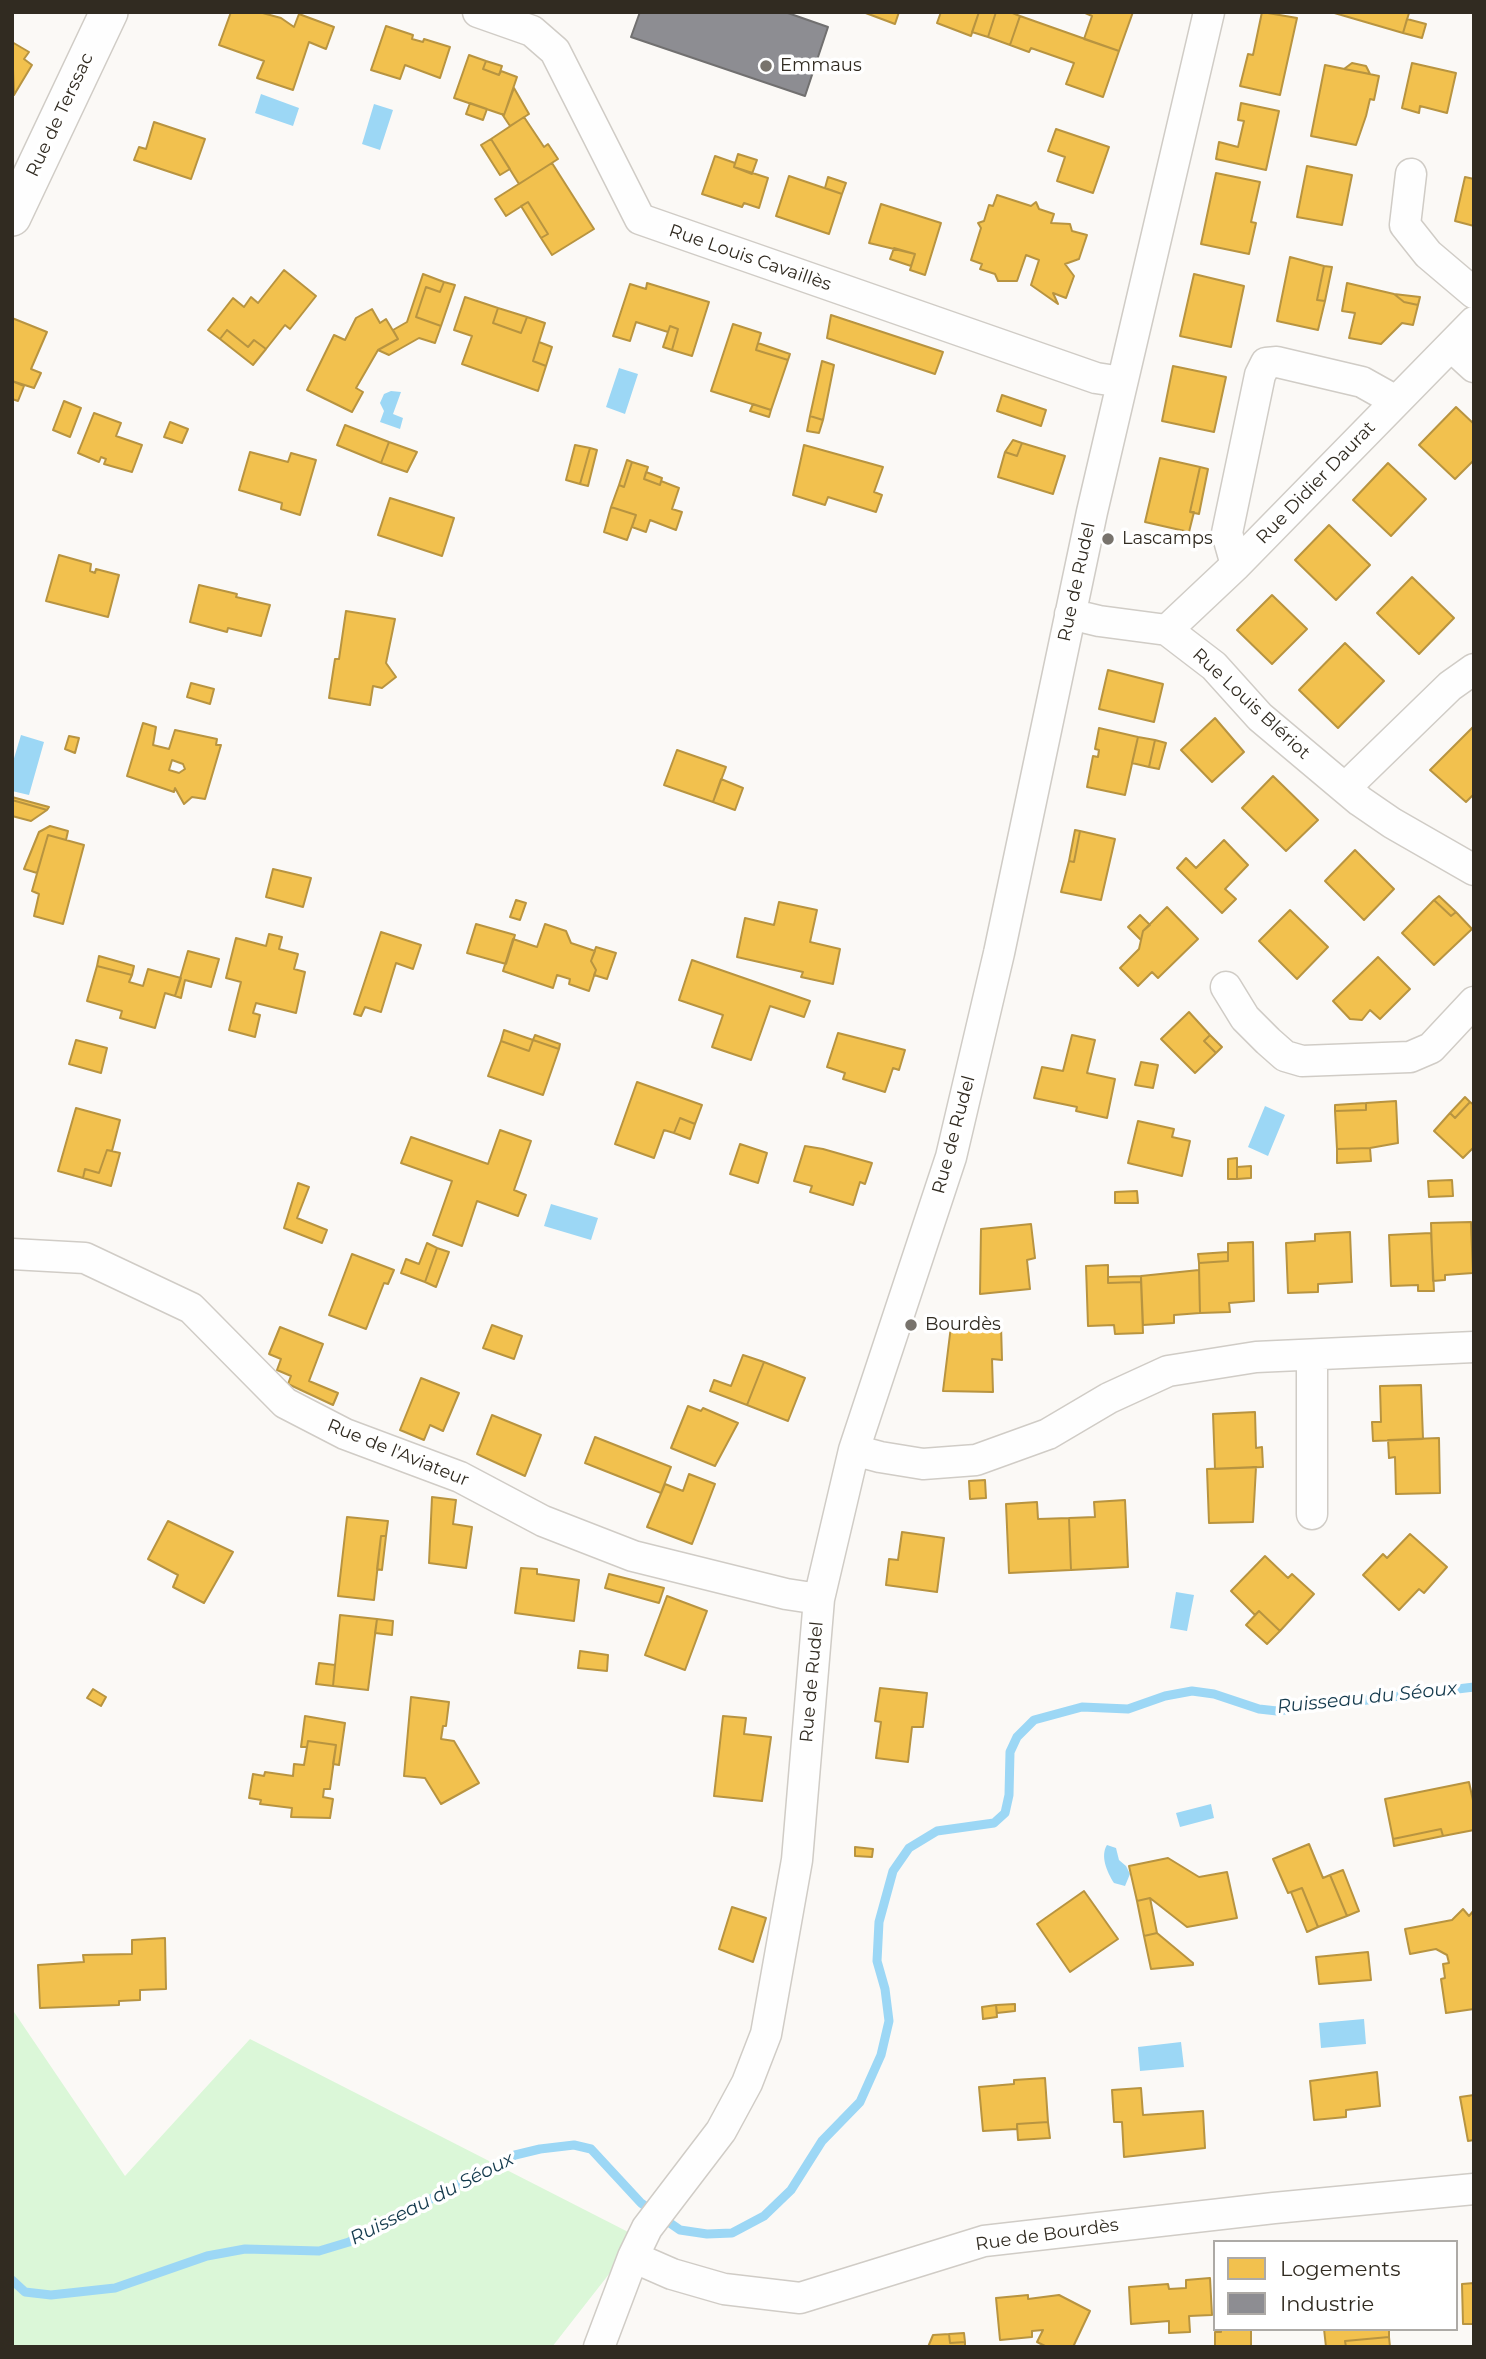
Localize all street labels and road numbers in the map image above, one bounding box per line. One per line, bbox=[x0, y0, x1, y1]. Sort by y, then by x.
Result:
street label: Rue de Terssac bbox=[22, 50, 98, 180]
street label: Rue Louis Cavaillès bbox=[666, 220, 834, 296]
street label: Rue Didier Daurat bbox=[1252, 417, 1380, 549]
street label: Rue de Rudel bbox=[1054, 520, 1100, 644]
street label: Rue Louis Blériot bbox=[1188, 644, 1314, 764]
street label: Rue de Rudel bbox=[928, 1074, 980, 1196]
street label: Rue de l'Aviateur bbox=[324, 1415, 472, 1491]
street label: Rue de Rudel bbox=[796, 1621, 828, 1743]
street label: Rue de Bourdès bbox=[974, 2214, 1120, 2256]

